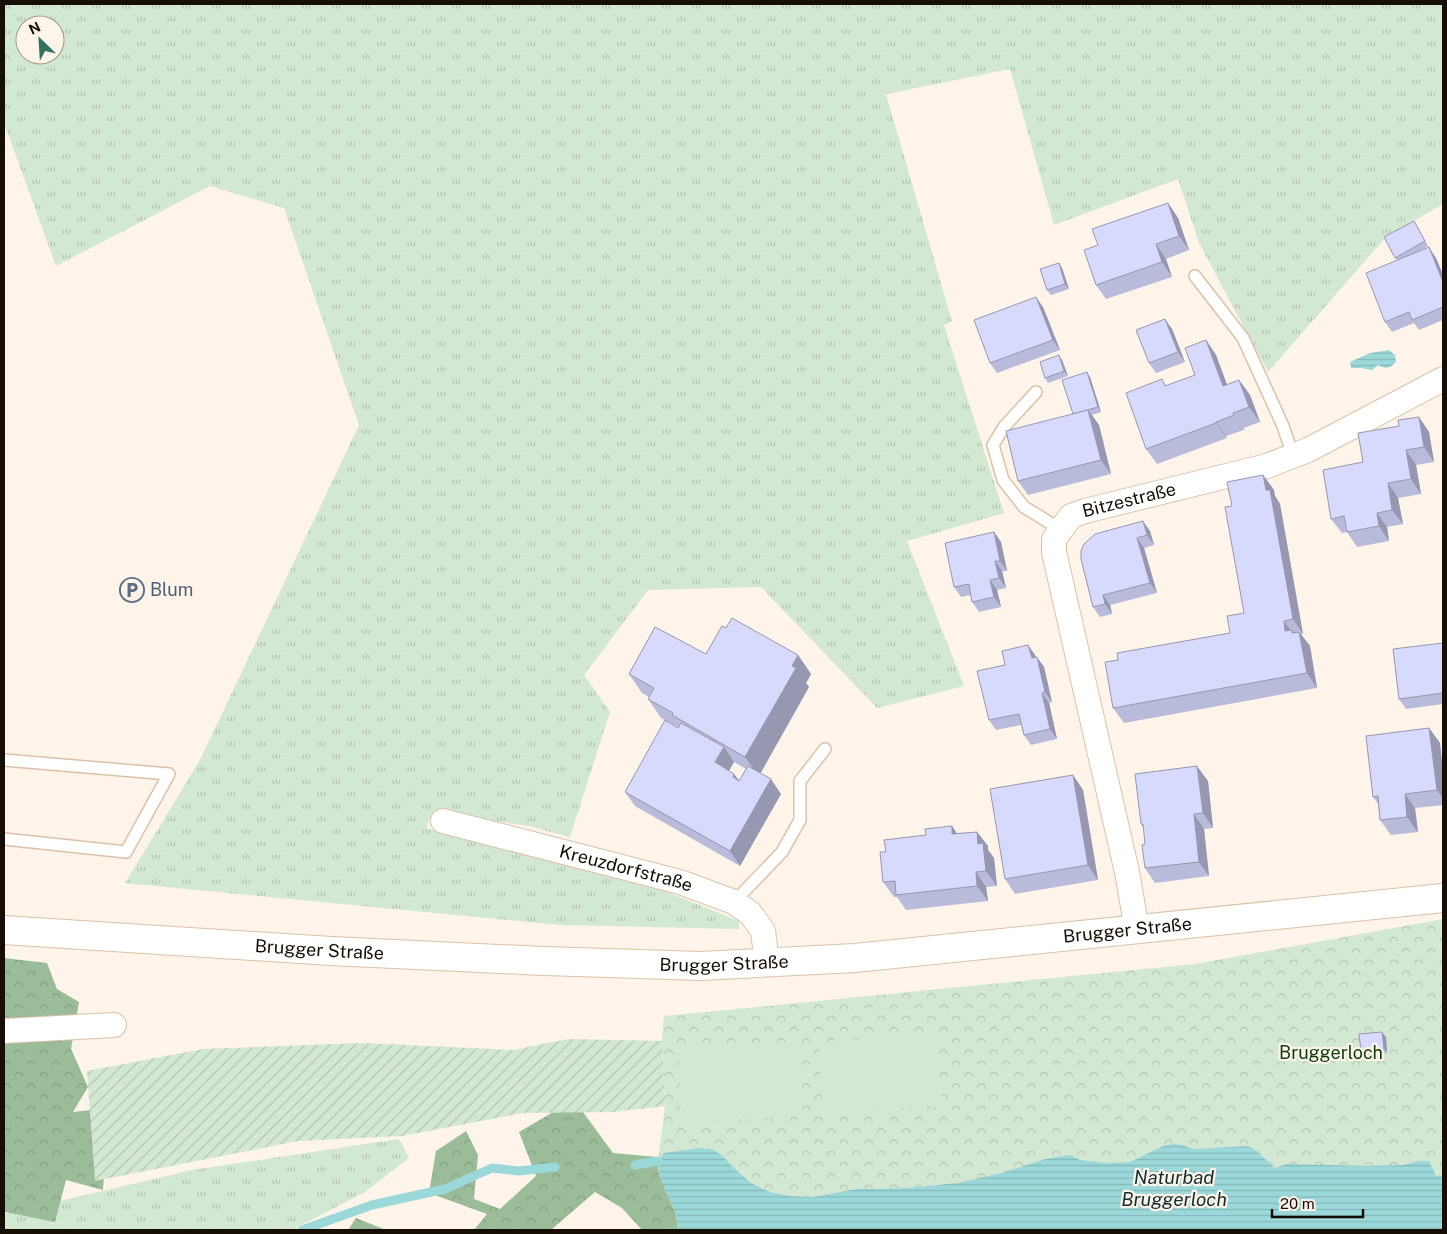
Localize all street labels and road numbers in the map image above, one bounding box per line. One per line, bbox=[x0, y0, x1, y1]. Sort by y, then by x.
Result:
street label: Bitzestraße bbox=[1080, 478, 1178, 521]
street label: Kreuzdorfstraße bbox=[557, 840, 696, 896]
street label: Brugger Straße bbox=[1062, 913, 1193, 947]
street label: Brugger Straße bbox=[254, 935, 384, 963]
street label: Brugger Straße bbox=[659, 950, 789, 976]

